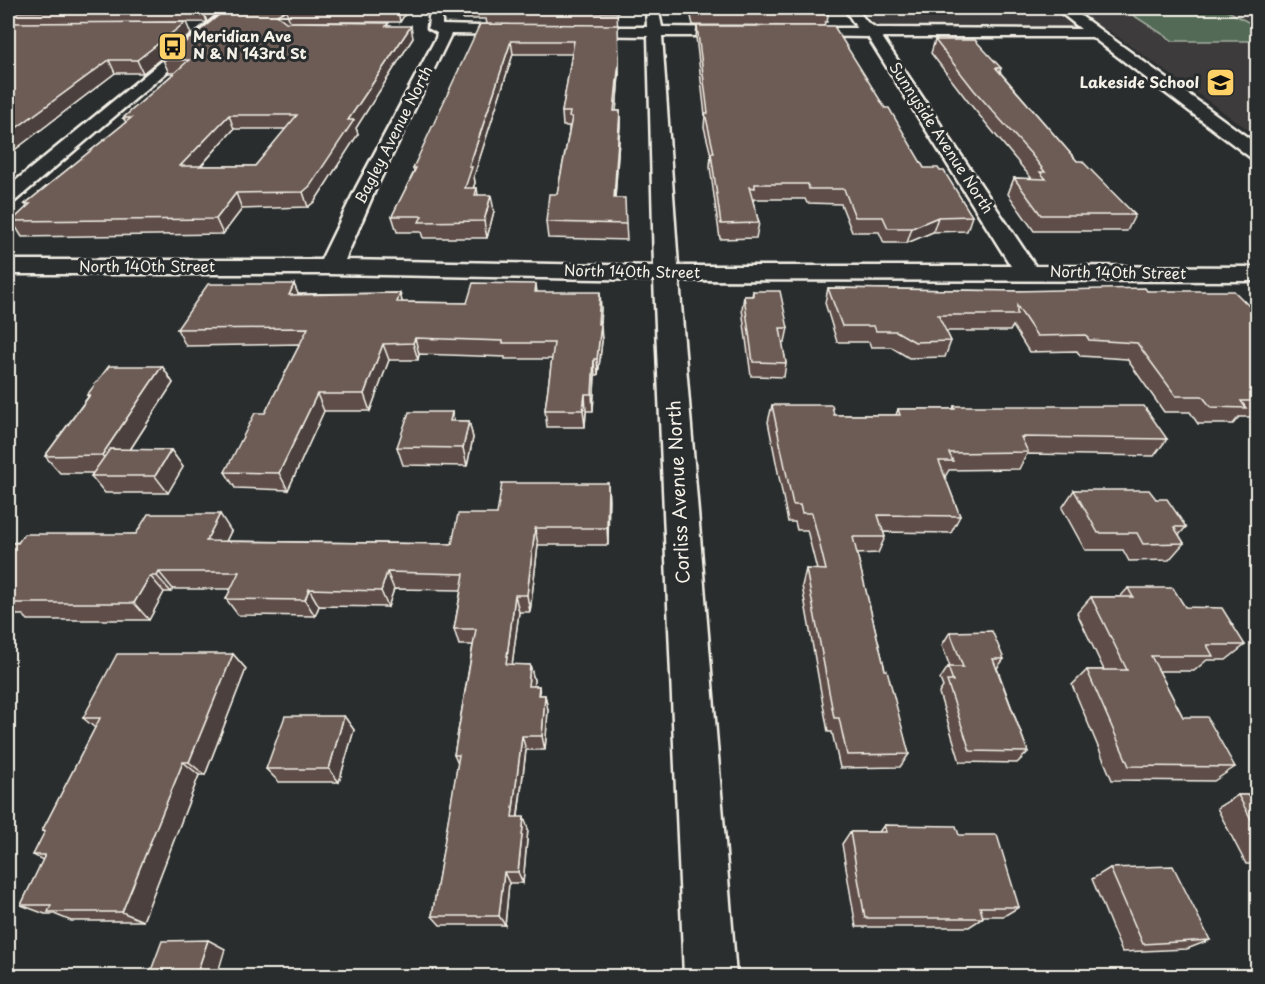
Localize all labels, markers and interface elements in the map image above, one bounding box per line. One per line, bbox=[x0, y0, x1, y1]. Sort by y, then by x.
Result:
place label: Meridian Ave N & N 143rd St bbox=[193, 24, 307, 64]
bus stop icon: Meridian Ave N & N 143rd St bbox=[156, 30, 188, 62]
street label: Sunnyside Avenue North bbox=[884, 57, 1000, 218]
street label: Bagley Avenue North bbox=[348, 61, 437, 207]
school or university icon: Lakeside School bbox=[1204, 67, 1236, 99]
place label: Lakeside School bbox=[1080, 70, 1199, 93]
street label: North 140th Street bbox=[79, 254, 215, 277]
street label: North 140th Street bbox=[564, 258, 700, 283]
street label: North 140th Street bbox=[1050, 259, 1186, 284]
street label: Corliss Avenue North bbox=[659, 400, 696, 584]

